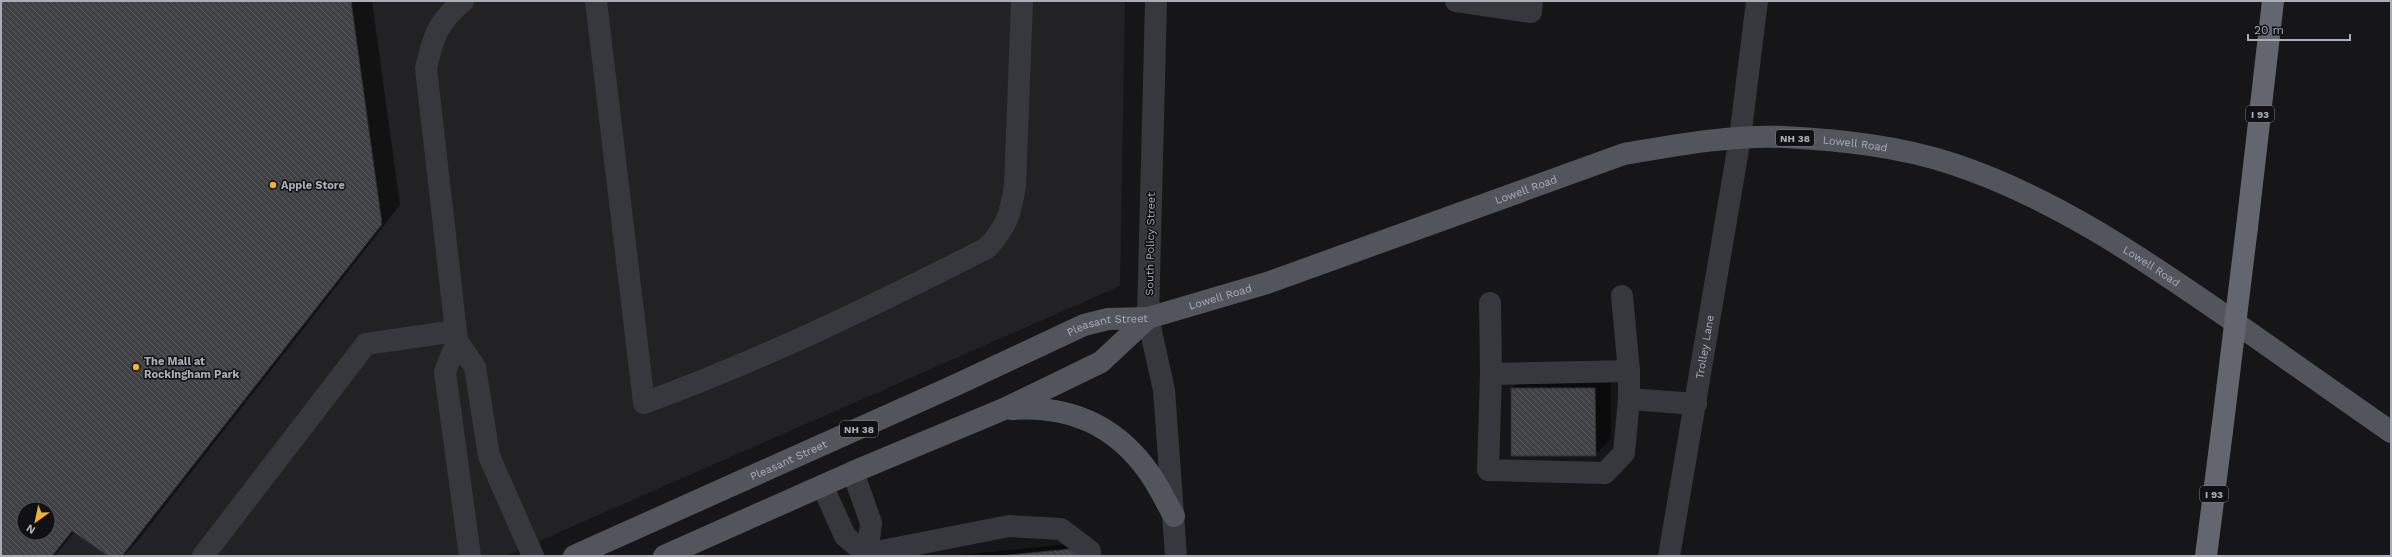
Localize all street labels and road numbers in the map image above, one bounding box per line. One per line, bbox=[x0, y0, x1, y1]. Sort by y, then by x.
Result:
road number: I 93 bbox=[2246, 106, 2274, 122]
road number: NH 38 bbox=[1776, 130, 1814, 146]
street label: Lowell Road bbox=[1822, 134, 1889, 155]
street label: Lowell Road bbox=[1493, 173, 1559, 207]
street label: South Policy Street bbox=[1143, 192, 1158, 296]
street label: Lowell Road bbox=[2121, 243, 2182, 290]
street label: Lowell Road bbox=[1187, 282, 1254, 313]
street label: Pleasant Street bbox=[1065, 312, 1148, 339]
street label: Trolley Lane bbox=[1693, 314, 1717, 380]
road number: NH 38 bbox=[840, 421, 878, 437]
street label: Pleasant Street bbox=[748, 437, 830, 483]
road number: I 93 bbox=[2200, 486, 2228, 502]

